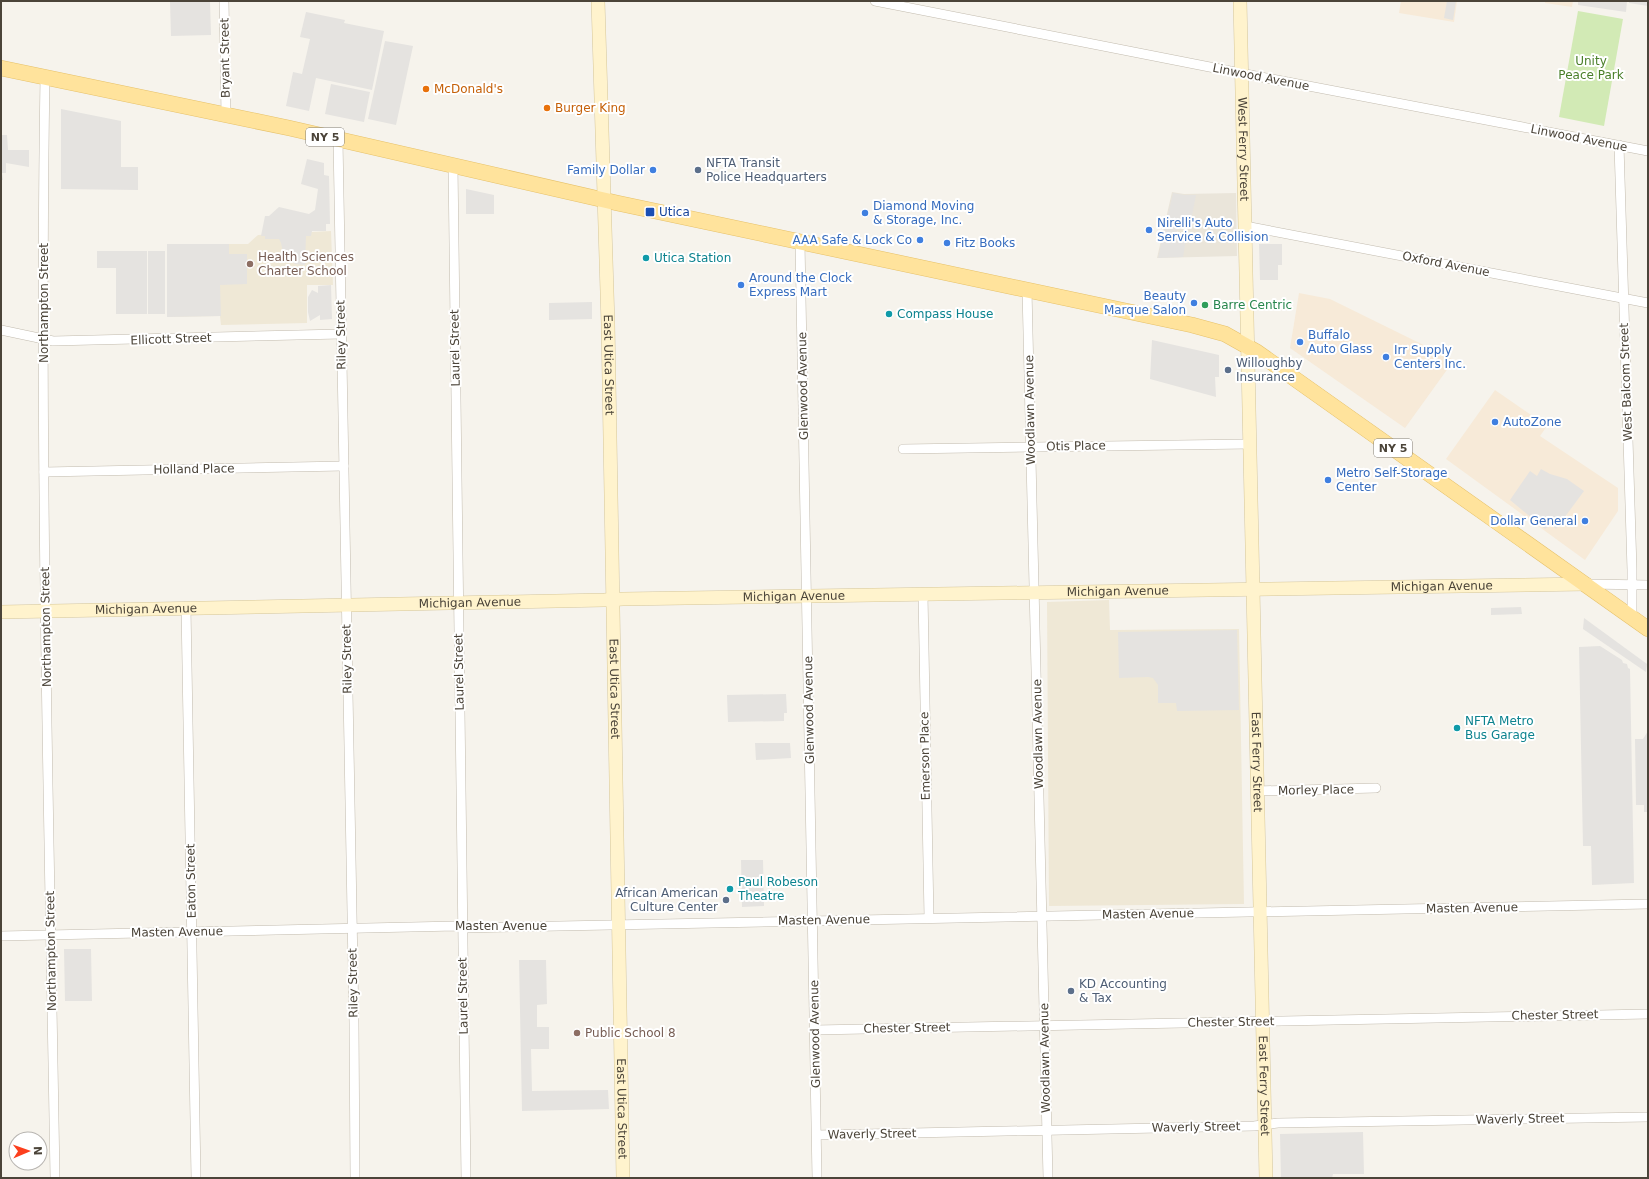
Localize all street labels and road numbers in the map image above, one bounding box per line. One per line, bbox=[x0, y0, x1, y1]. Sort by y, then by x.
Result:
street label: Bryant Street bbox=[217, 17, 233, 98]
street label: Linwood Avenue bbox=[1211, 61, 1311, 93]
street label: West Ferry Street bbox=[1235, 97, 1251, 201]
street label: Linwood Avenue bbox=[1529, 122, 1629, 154]
road number: NY 5 bbox=[306, 128, 344, 146]
street label: Northampton Street bbox=[37, 243, 51, 363]
street label: Oxford Avenue bbox=[1401, 249, 1491, 279]
street label: Riley Street bbox=[333, 300, 349, 370]
street label: Laurel Street bbox=[447, 309, 463, 387]
street label: East Utica Street bbox=[601, 314, 617, 416]
street label: West Balcom Street bbox=[1617, 322, 1635, 441]
street label: Ellicott Street bbox=[130, 331, 212, 347]
street label: Glenwood Avenue bbox=[795, 332, 811, 440]
street label: Woodlawn Avenue bbox=[1022, 355, 1038, 465]
street label: Otis Place bbox=[1046, 438, 1106, 454]
road number: NY 5 bbox=[1374, 439, 1412, 457]
street label: Holland Place bbox=[153, 461, 235, 477]
street label: Northampton Street bbox=[38, 567, 54, 687]
street label: Michigan Avenue bbox=[1390, 578, 1493, 594]
street label: Michigan Avenue bbox=[1067, 583, 1169, 599]
street label: Michigan Avenue bbox=[743, 589, 845, 604]
street label: Michigan Avenue bbox=[419, 595, 521, 611]
street label: Michigan Avenue bbox=[95, 601, 197, 617]
street label: Riley Street bbox=[339, 624, 355, 694]
street label: Laurel Street bbox=[451, 633, 467, 711]
street label: East Utica Street bbox=[607, 638, 622, 740]
street label: Glenwood Avenue bbox=[801, 656, 817, 764]
street label: Woodlawn Avenue bbox=[1030, 679, 1046, 789]
street label: East Ferry Street bbox=[1249, 711, 1265, 813]
street label: Emerson Place bbox=[917, 712, 933, 800]
street label: Morley Place bbox=[1278, 782, 1354, 798]
street label: Eaton Street bbox=[183, 843, 199, 919]
street label: Northampton Street bbox=[43, 891, 59, 1011]
street label: Masten Avenue bbox=[1426, 900, 1518, 916]
street label: Masten Avenue bbox=[1102, 906, 1194, 922]
street label: Masten Avenue bbox=[778, 912, 870, 928]
street label: Masten Avenue bbox=[455, 919, 547, 933]
street label: Masten Avenue bbox=[131, 924, 223, 940]
street label: Riley Street bbox=[345, 948, 361, 1018]
street label: Laurel Street bbox=[455, 957, 471, 1035]
street label: Glenwood Avenue bbox=[807, 980, 823, 1088]
street label: Woodlawn Avenue bbox=[1037, 1003, 1053, 1113]
street label: Chester Street bbox=[1511, 1007, 1599, 1023]
street label: Chester Street bbox=[1187, 1014, 1275, 1030]
street label: Chester Street bbox=[863, 1020, 951, 1036]
street label: East Ferry Street bbox=[1256, 1035, 1272, 1136]
street label: East Utica Street bbox=[614, 1058, 630, 1160]
street label: Waverly Street bbox=[1476, 1111, 1565, 1127]
street label: Waverly Street bbox=[1152, 1119, 1241, 1135]
street label: Waverly Street bbox=[828, 1126, 917, 1142]

